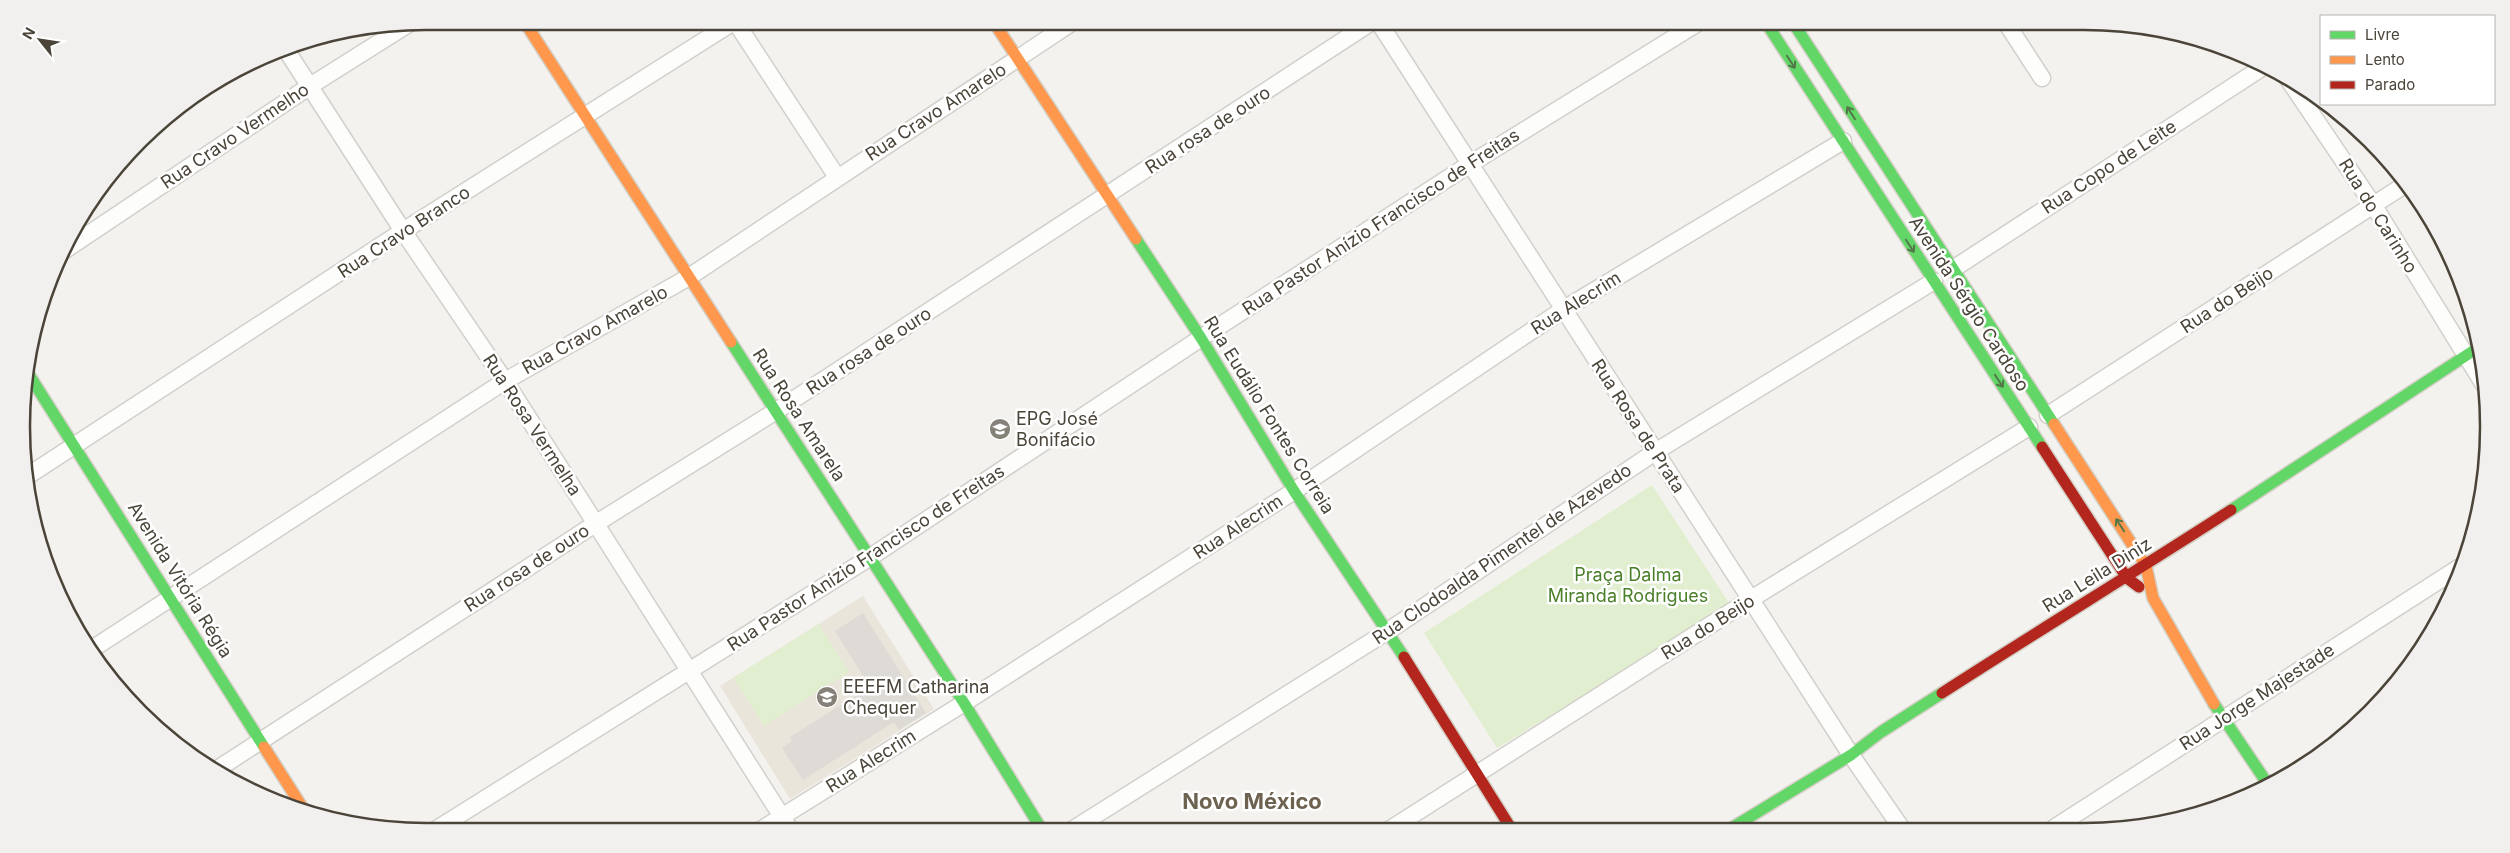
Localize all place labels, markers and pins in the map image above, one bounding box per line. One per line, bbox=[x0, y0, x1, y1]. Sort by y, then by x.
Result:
place label: EPG José Bonifácio bbox=[1016, 408, 1098, 450]
school or university icon: EPG José Bonifácio bbox=[988, 417, 1012, 441]
place label: EEEFM Catharina Chequer bbox=[843, 676, 989, 718]
school or university icon: EEEFM Catharina Chequer bbox=[815, 685, 839, 709]

